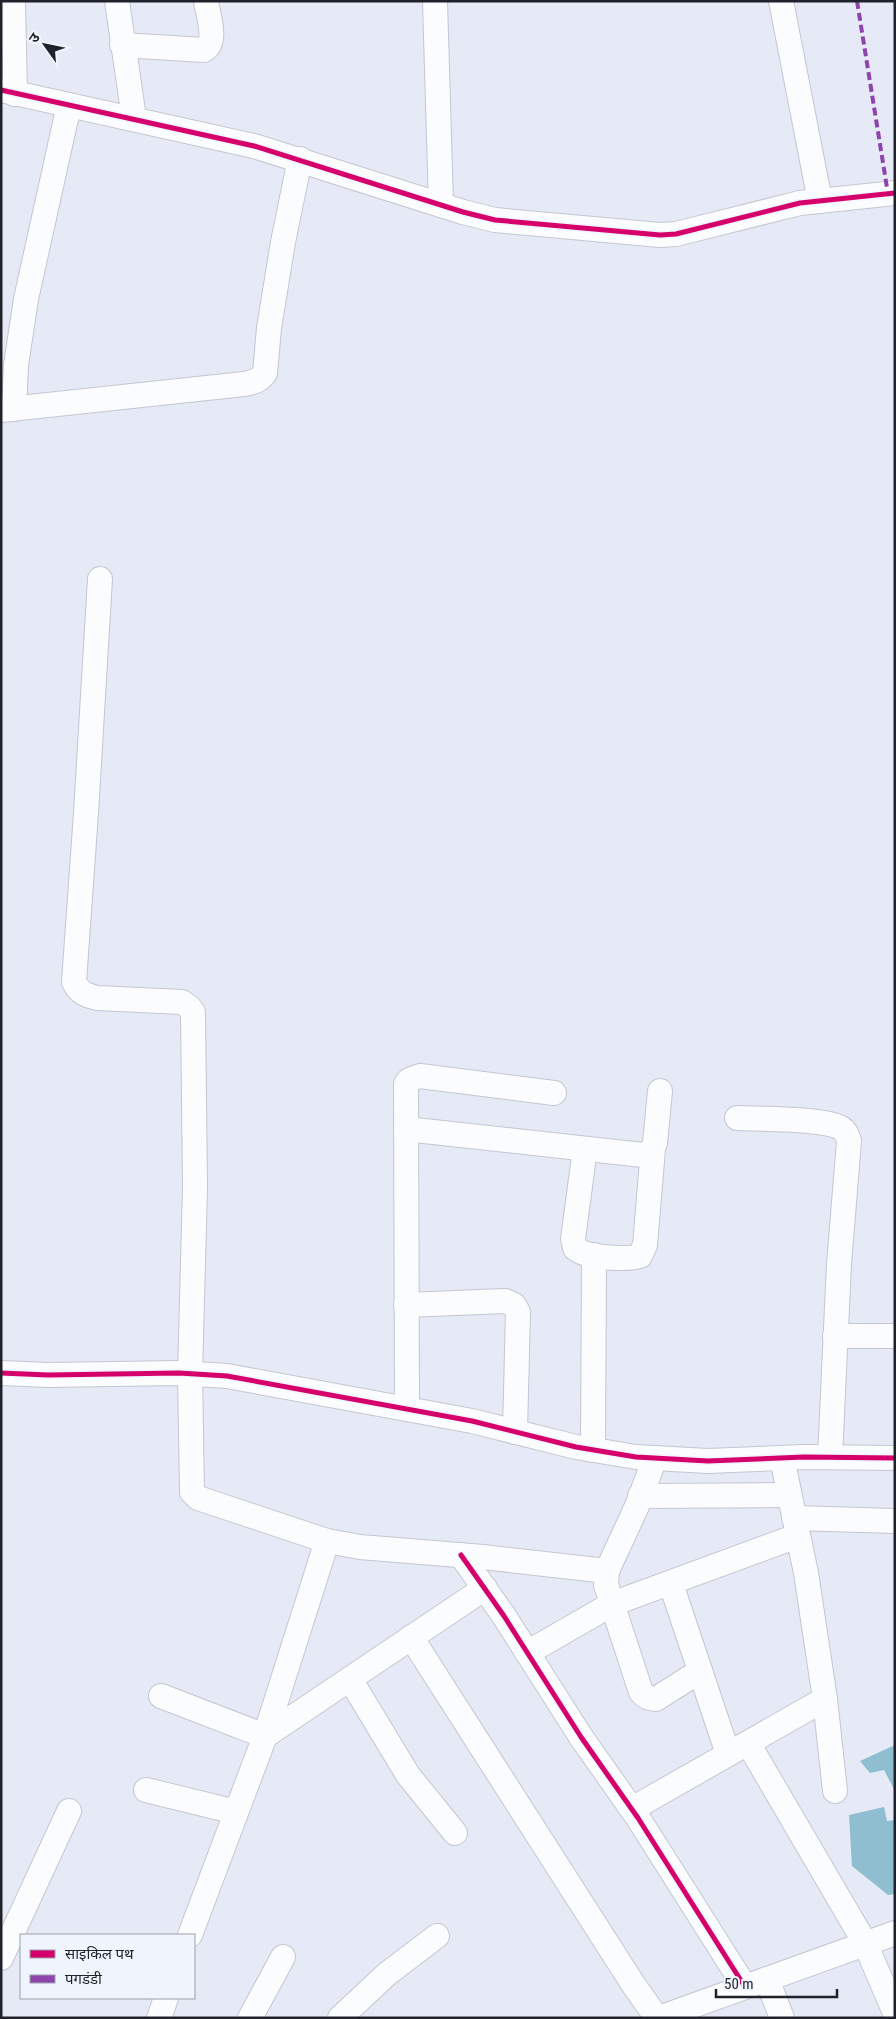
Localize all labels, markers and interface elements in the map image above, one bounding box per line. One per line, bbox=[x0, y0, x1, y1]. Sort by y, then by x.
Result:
north arrow bbox=[20, 20, 70, 70]
text: उ bbox=[25, 29, 43, 46]
legend bbox=[20, 1934, 195, 1999]
text: साइकिल पथ bbox=[65, 1945, 134, 1963]
scale bar bbox=[716, 1966, 837, 1998]
text: पगडंडी bbox=[65, 1970, 103, 1988]
text: 50 m bbox=[724, 1975, 754, 1993]

